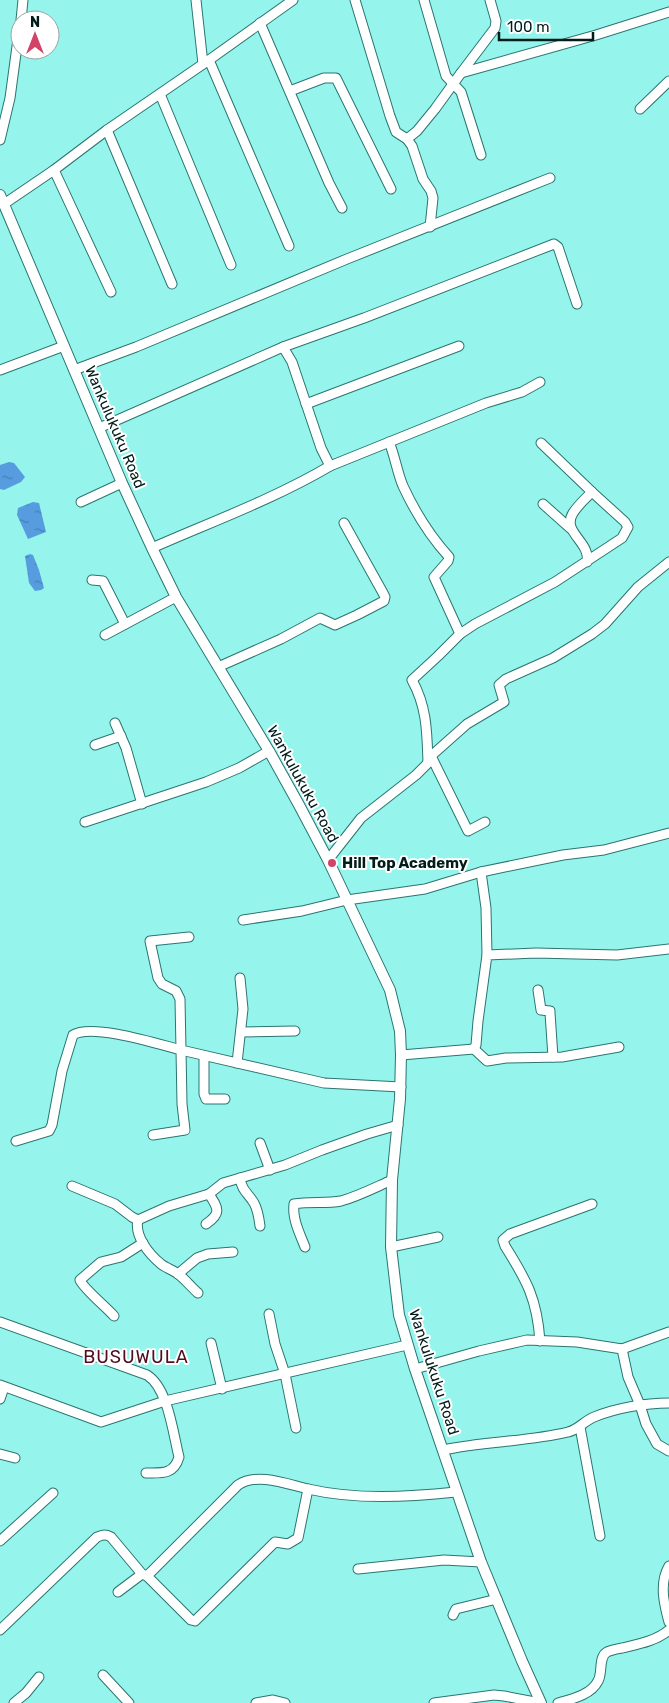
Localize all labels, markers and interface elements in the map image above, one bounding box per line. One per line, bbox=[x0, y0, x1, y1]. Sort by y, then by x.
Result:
north arrow bbox=[10, 10, 60, 60]
scale bar bbox=[499, 10, 593, 42]
text: N bbox=[30, 14, 40, 31]
text: 100 m bbox=[507, 18, 549, 36]
street label: Wankulukuku Road bbox=[81, 363, 149, 491]
street label: Wankulukuku Road bbox=[263, 722, 343, 846]
place label: Hill Top Academy bbox=[342, 854, 468, 872]
marker: Hill Top Academy bbox=[326, 857, 338, 869]
street label: Wankulukuku Road bbox=[405, 1307, 463, 1437]
district label: BUSUWULA bbox=[83, 1346, 189, 1368]

